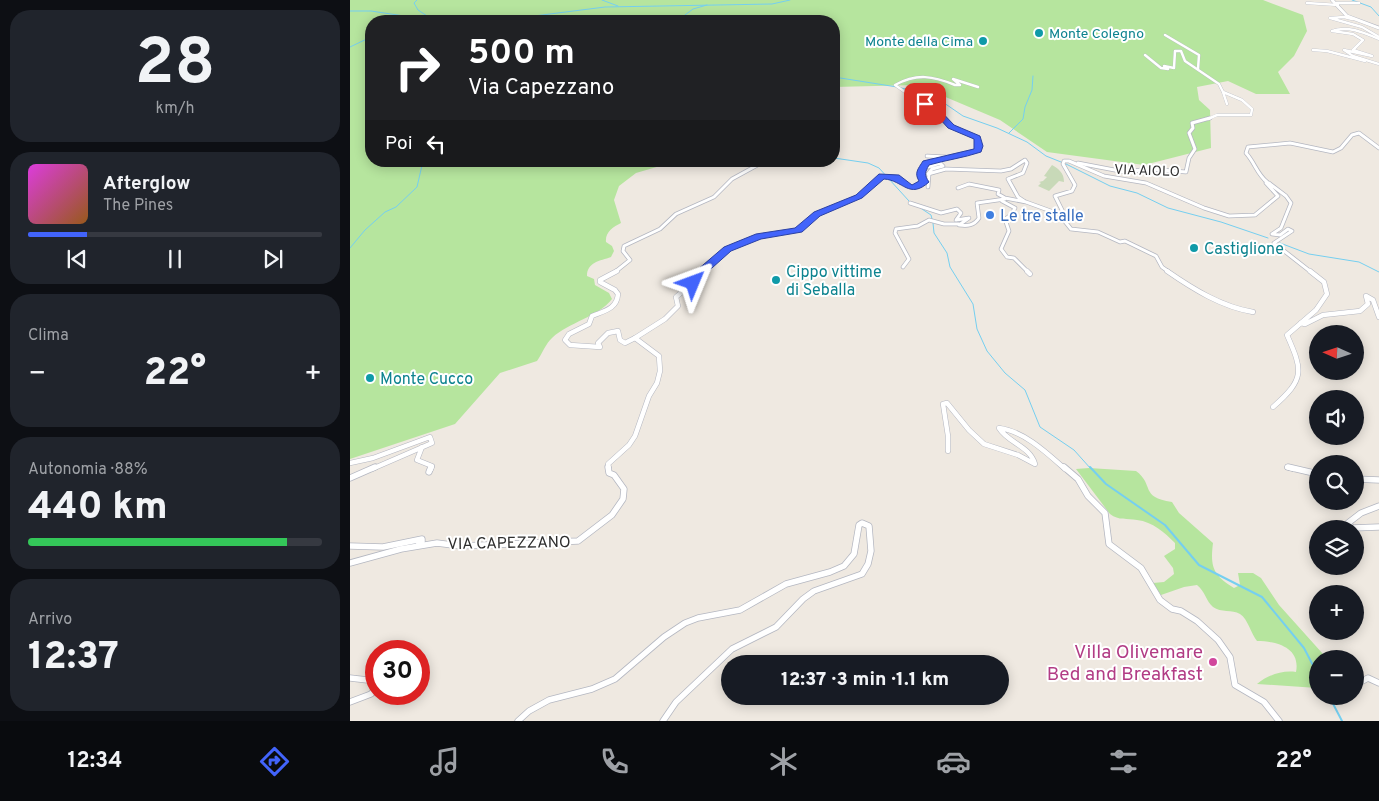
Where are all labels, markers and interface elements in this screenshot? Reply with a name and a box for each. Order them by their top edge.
text: 28 [135,25,215,107]
place label: Monte Colegno [1049,26,1144,43]
marker: Monte Colegno [1033,27,1045,39]
text: 500 m [468,32,575,76]
place label: Monte della Cima [865,34,973,51]
icon: right [385,35,450,100]
marker: Monte della Cima [977,35,989,47]
text: Via Capezzano [468,75,614,102]
pin [904,83,946,125]
icon: arrive [911,90,939,118]
text: km/h [156,99,194,119]
icon: left [422,130,450,158]
text: Poi [385,132,412,156]
street label: VIA AIOLO [1114,162,1180,181]
text: Afterglow [103,172,191,196]
text: The Pines [103,196,173,216]
place label: Le tre stalle [1000,207,1084,227]
marker: Le tre stalle [984,209,996,221]
place label: Castiglione [1204,240,1284,260]
marker: Castiglione [1188,242,1200,254]
icon: previous [63,245,91,273]
icon: pause [161,245,189,273]
icon: next [259,245,287,273]
position arrow [666,256,718,308]
place label: Cippo vittime di Seballa [786,263,882,301]
marker: Cippo vittime di Seballa [770,274,782,286]
north arrow [1309,325,1364,380]
map controls [1309,325,1364,705]
text: Clima [28,326,69,346]
text: 22° [144,350,206,399]
text: − [28,357,46,393]
text: + [304,357,322,393]
place label: Monte Cucco [380,370,473,390]
marker: Monte Cucco [364,372,376,384]
button: sound [1309,390,1364,445]
button: search [1309,455,1364,510]
text: Autonomia · 88% [28,460,148,480]
text: 440 km [28,484,168,533]
button: layers [1309,520,1364,575]
street label: VIA CAPEZZANO [447,533,571,555]
button: + [1309,585,1364,640]
text: Arrivo [28,610,72,630]
text: 12:37 [28,634,119,683]
speed limit sign: 30 [365,640,430,705]
place label: Villa Olivemare Bed and Breakfast [1047,641,1203,687]
button: − [1309,650,1364,705]
marker: Villa Olivemare Bed and Breakfast [1207,656,1219,668]
text: 12:37 · 3 min · 1.1 km [781,668,949,692]
icon: directions [257,744,292,779]
icon: music [427,744,462,779]
icon: phone [597,744,632,779]
icon: climate [766,744,801,779]
icon: car [936,744,971,779]
icon: filters [1106,744,1141,779]
text: 12:34 [67,748,122,775]
text: 22° [1276,748,1312,775]

